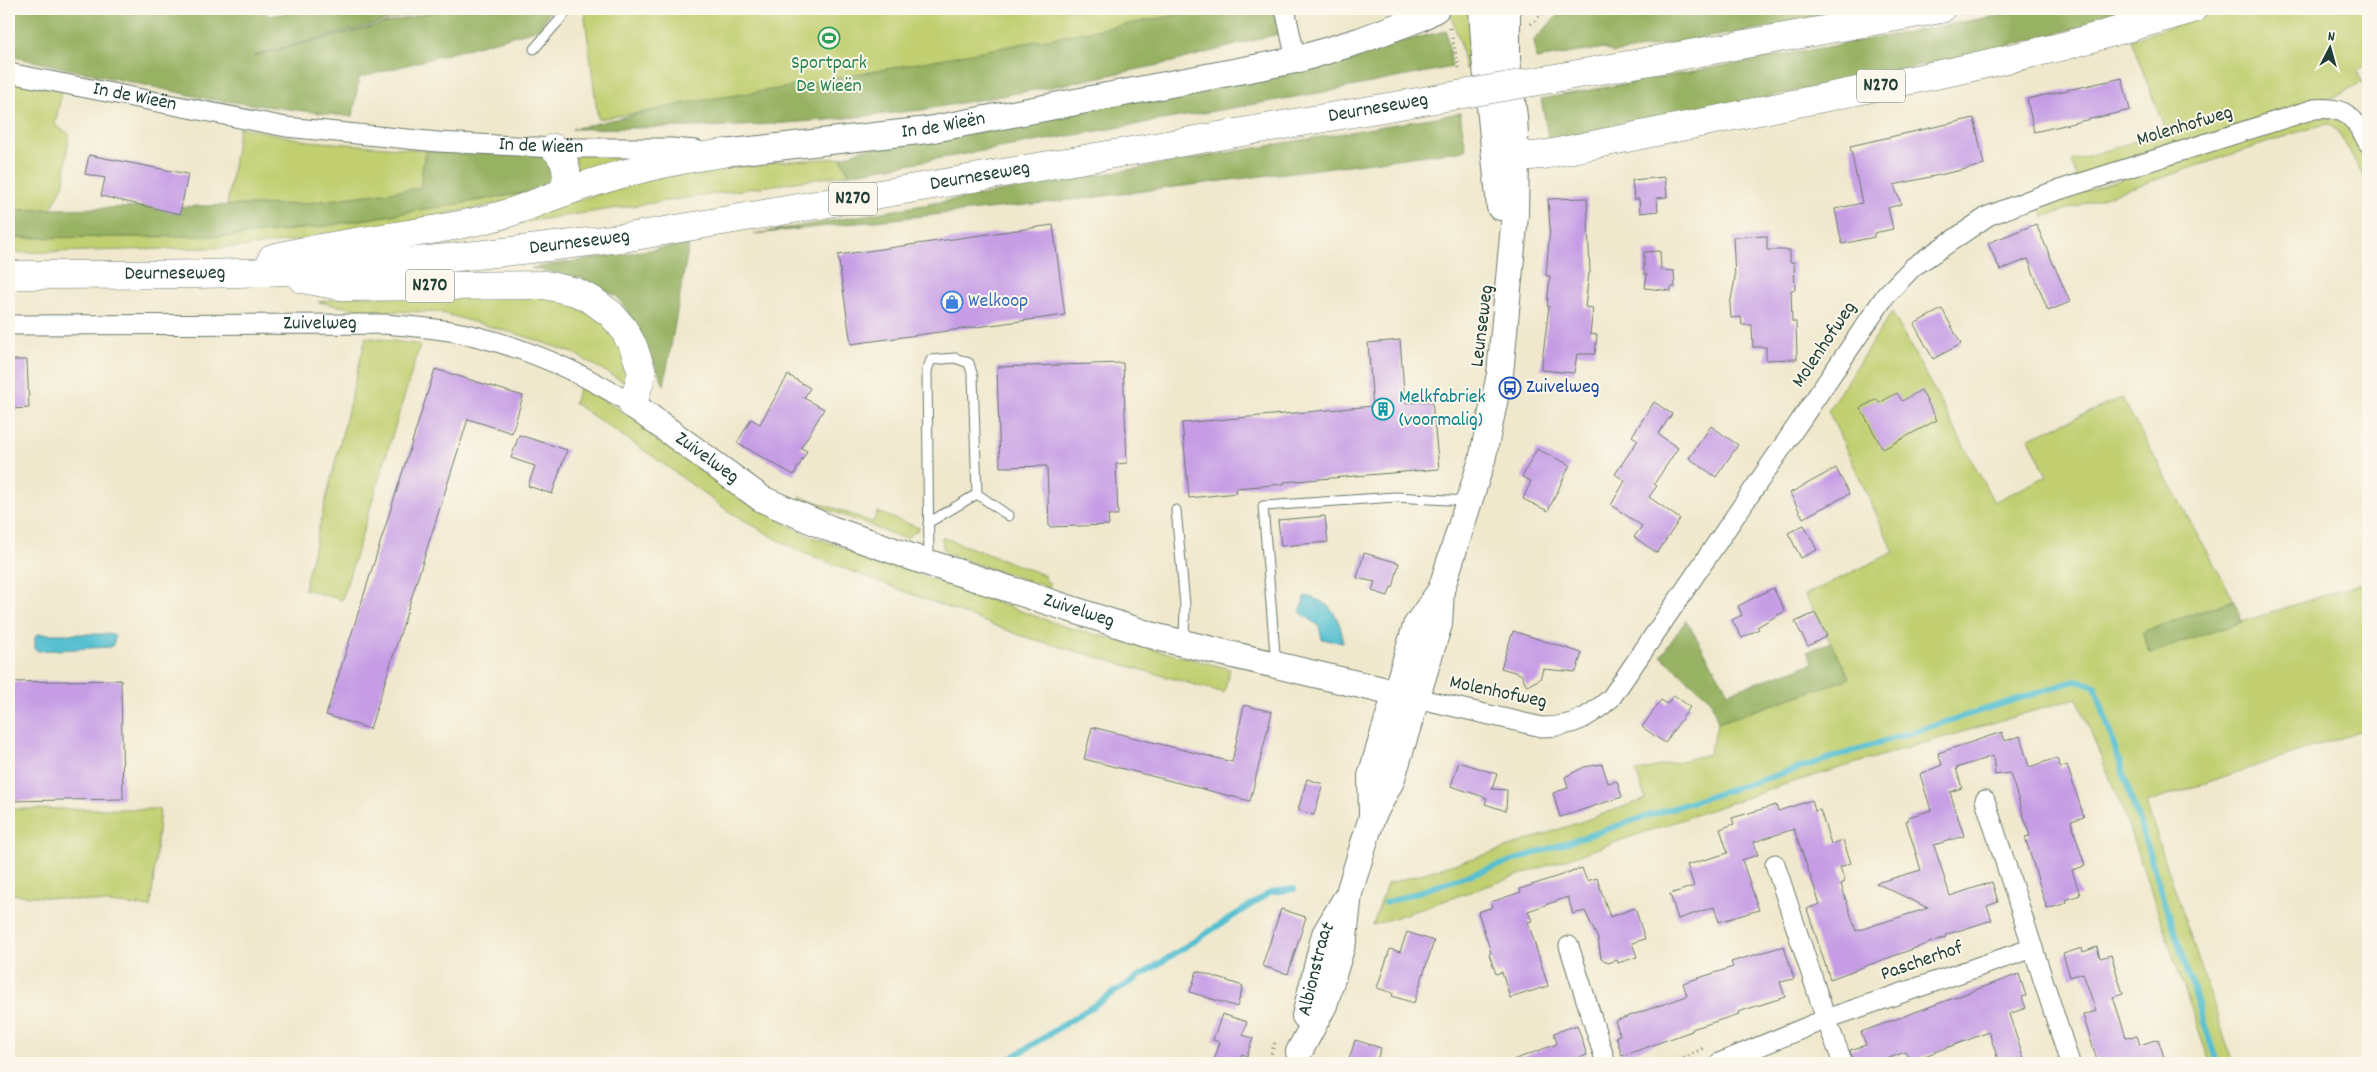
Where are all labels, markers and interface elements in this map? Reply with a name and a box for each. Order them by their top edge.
north arrow [2304,22,2354,72]
sports icon: Sportpark De Wieën [817,26,841,50]
text: N [2327,27,2336,47]
place label: Sportpark De Wieën [791,50,867,101]
road number: N270 [1857,70,1905,102]
street label: In de Wieën [90,76,179,119]
street label: Deurneseweg [1326,86,1430,131]
street label: Molenhofweg [2134,99,2236,155]
street label: In de Wieën [900,105,988,147]
street label: In de Wieën [498,131,583,162]
street label: Deurneseweg [928,155,1032,199]
road number: N270 [829,182,877,215]
street label: Deurneseweg [528,223,631,263]
street label: Deurneseweg [124,259,226,289]
road number: N270 [406,270,454,302]
street label: Leunseweg [1464,283,1502,369]
place label: Welkoop [968,288,1028,316]
shop icon: Welkoop [940,290,964,314]
street label: Molenhofweg [1786,296,1864,394]
street label: Zuivelweg [283,310,357,338]
place label: Zuivelweg [1526,374,1599,402]
bus stop icon: Zuivelweg [1498,376,1522,400]
place label: Melkfabriek (voormalig) [1399,384,1486,435]
building icon: Melkfabriek (voormalig) [1371,397,1395,421]
street label: Zuivelweg [669,426,744,492]
street label: Zuivelweg [1039,587,1118,636]
street label: Molenhofweg [1447,669,1549,717]
street label: Albionstraat [1291,917,1343,1019]
street label: Pascherhof [1877,935,1968,989]

